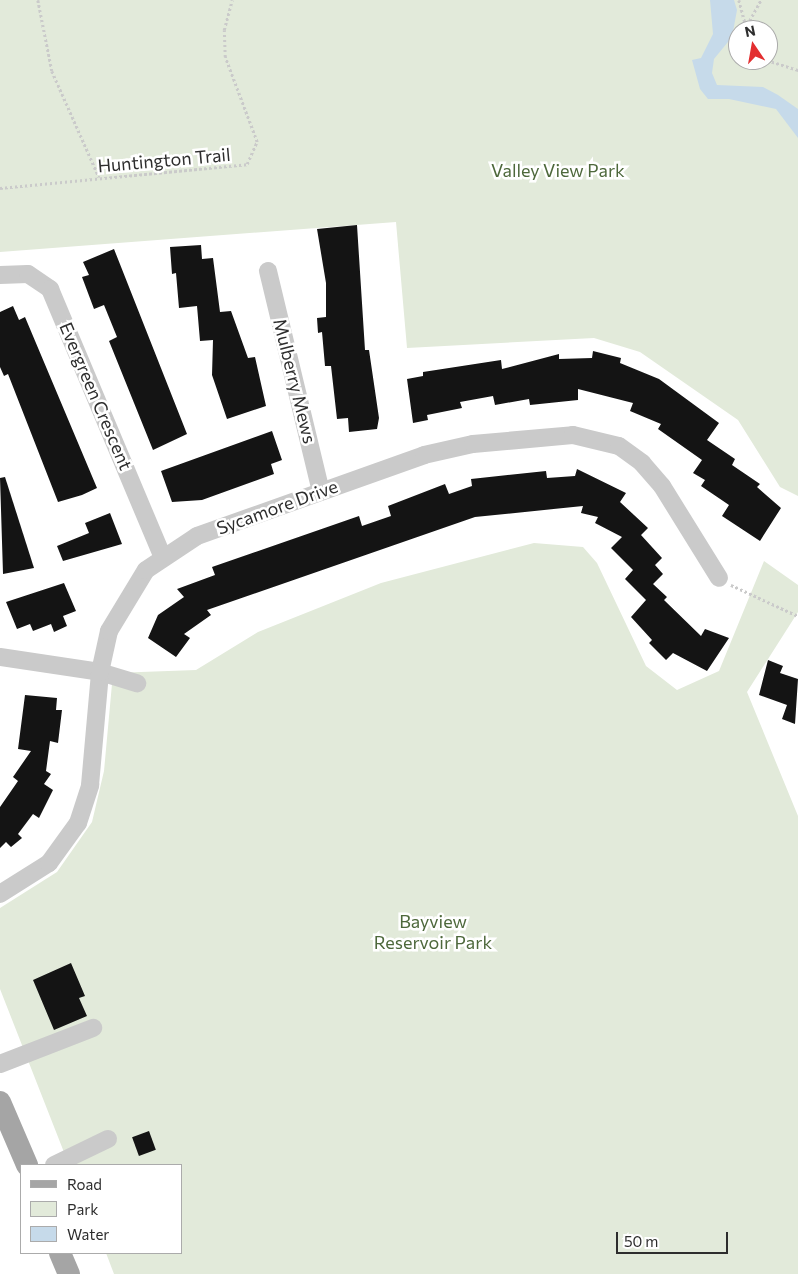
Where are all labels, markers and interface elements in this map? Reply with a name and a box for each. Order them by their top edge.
north arrow [728,20,778,70]
text: N [743,21,757,40]
street label: Huntington Trail [97,143,231,177]
park label: Valley View Park [491,159,625,181]
street label: Mulberry Mews [269,316,321,446]
street label: Evergreen Crescent [55,319,137,473]
street label: Sycamore Drive [214,475,340,539]
park label: Bayview Reservoir Park [374,911,492,954]
legend [20,1164,182,1254]
text: Road [67,1175,102,1193]
text: Park [67,1200,98,1218]
scale bar [618,1222,730,1254]
text: Water [67,1225,109,1243]
text: 50 m [624,1232,658,1250]

